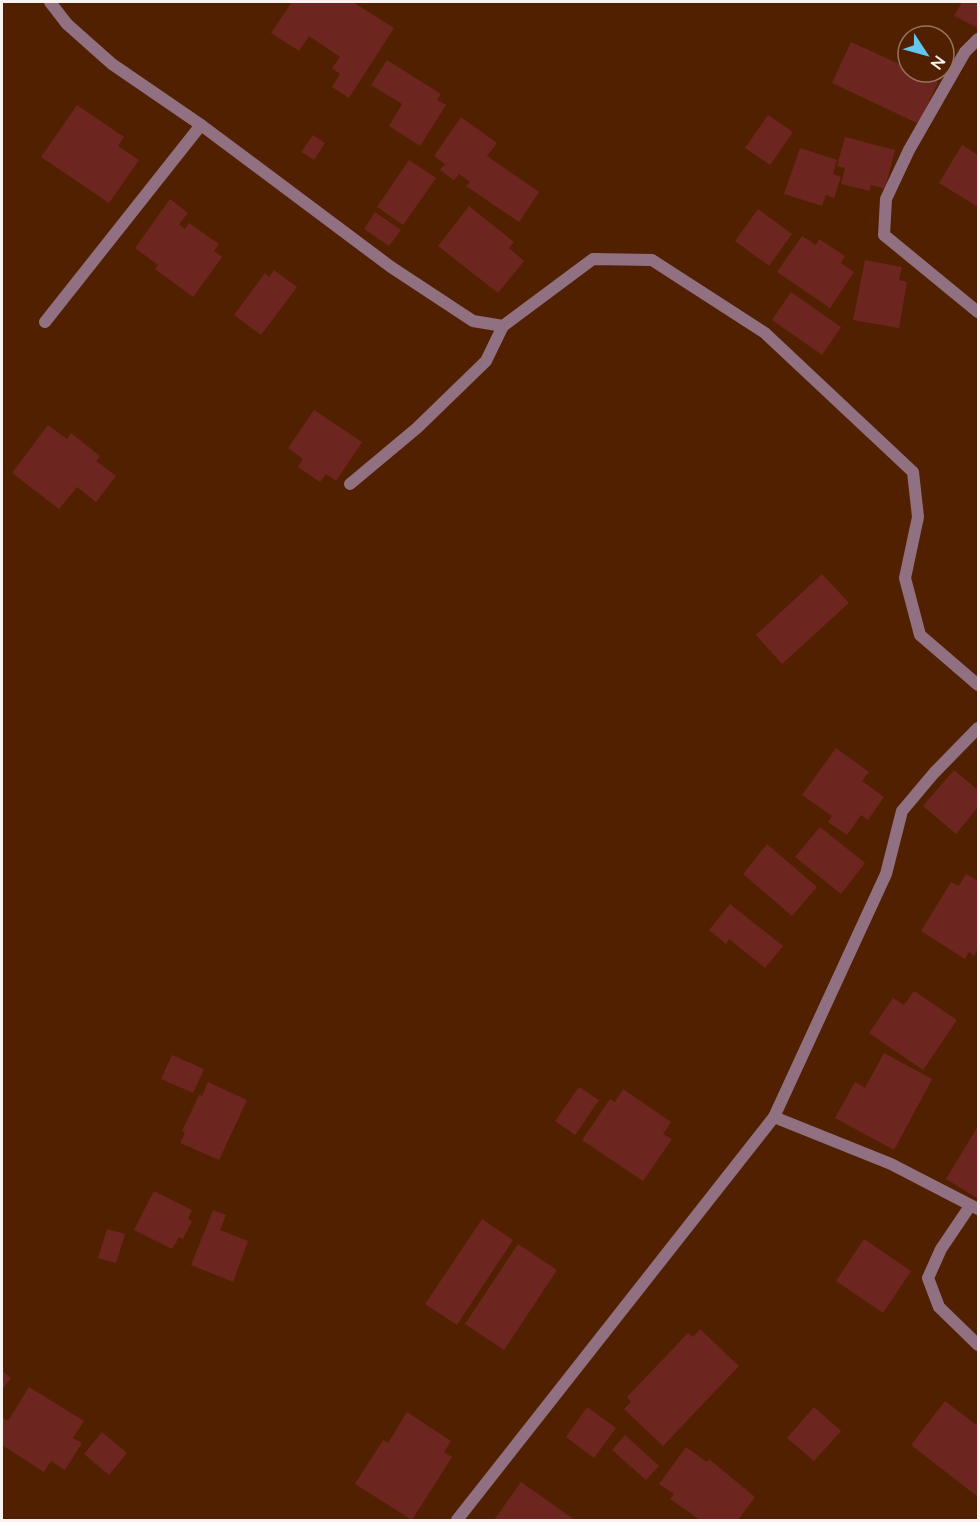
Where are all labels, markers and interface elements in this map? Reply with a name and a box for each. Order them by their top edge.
north arrow [896,24,956,84]
text: N [927,53,950,74]

